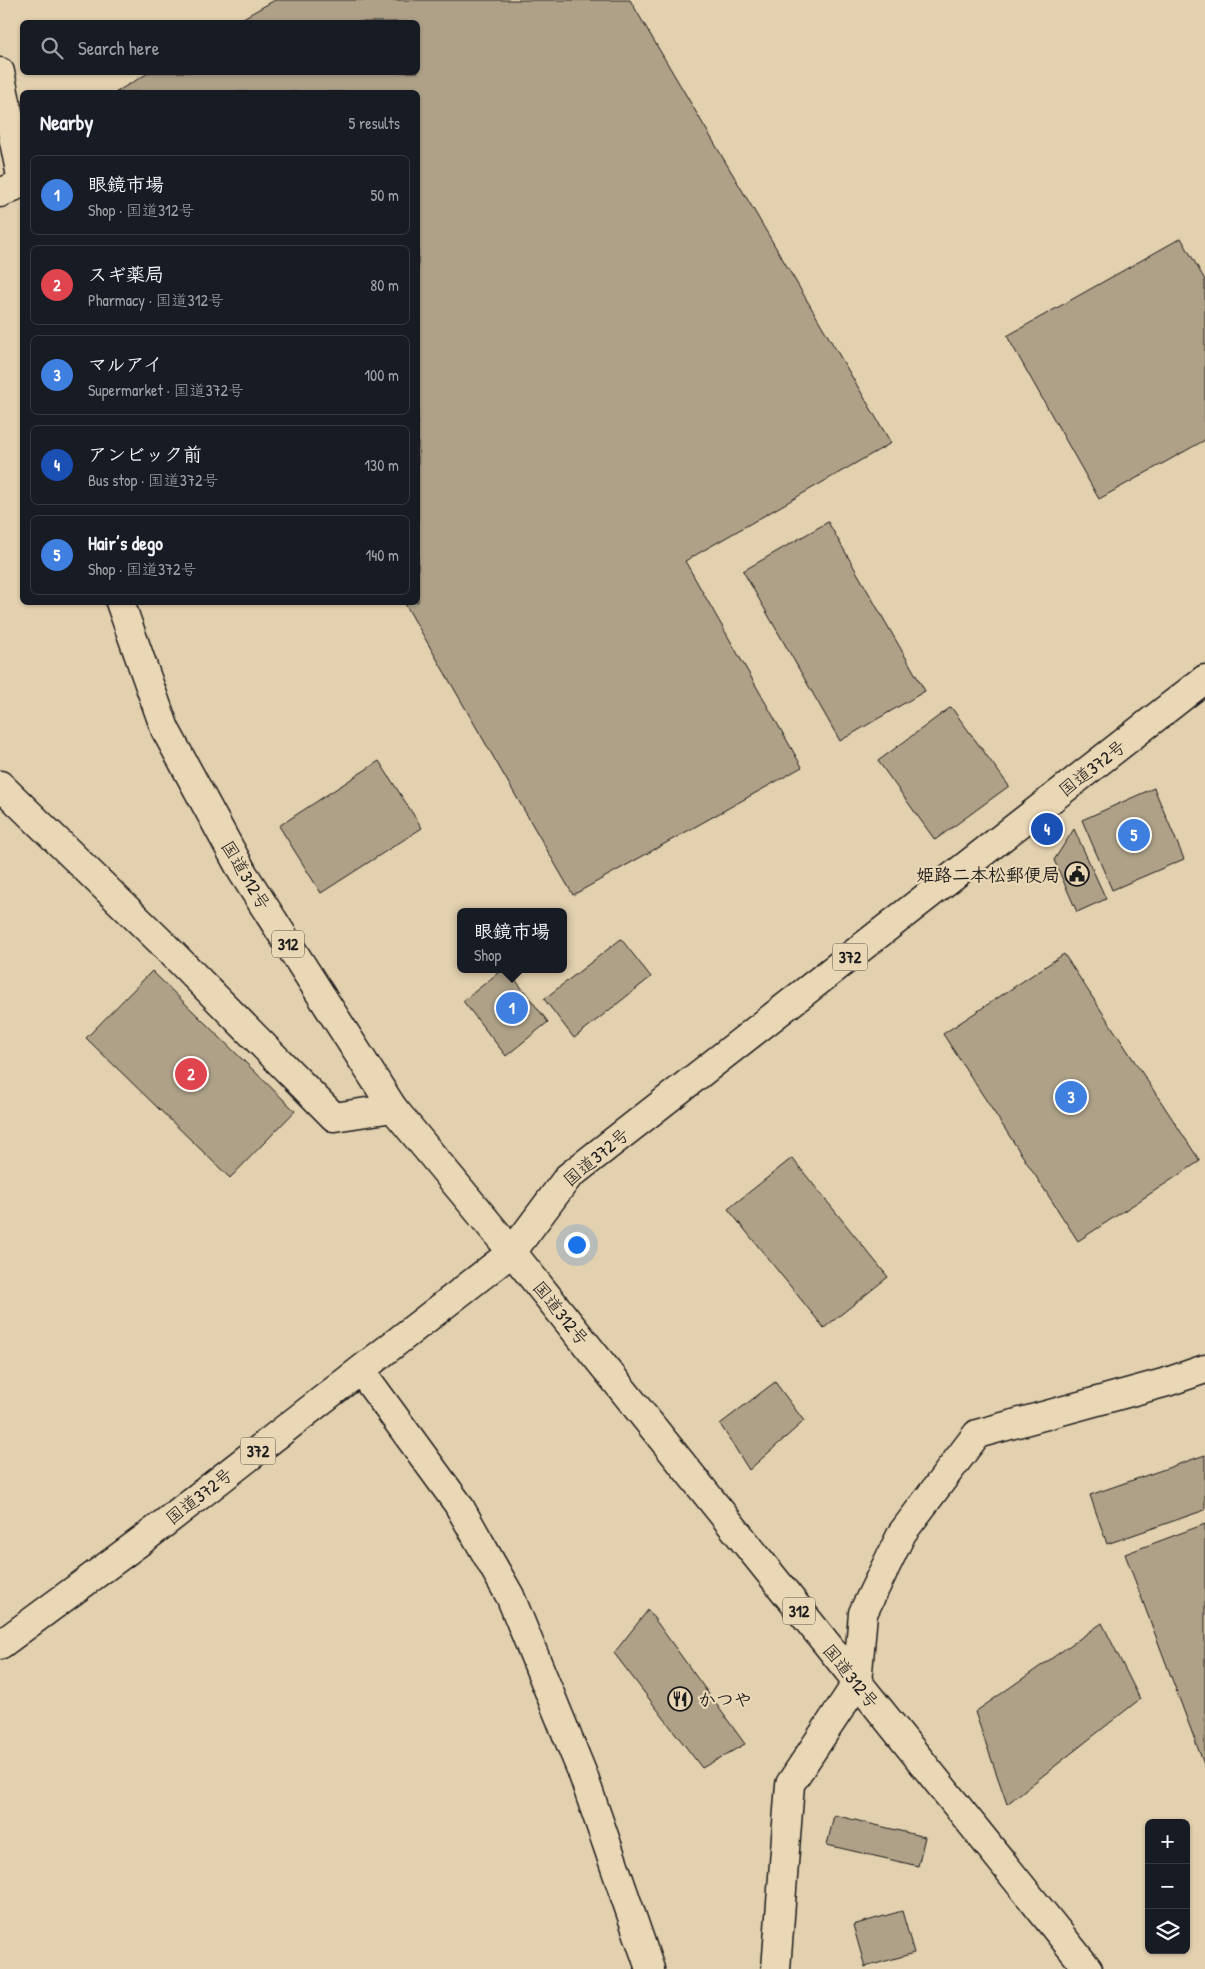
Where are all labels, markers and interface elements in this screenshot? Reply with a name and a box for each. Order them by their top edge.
search box [20,20,420,75]
icon: search [38,34,66,62]
text: Search here [78,35,159,61]
text: Nearby [40,108,93,137]
text: 5 results [349,112,400,134]
text: 眼鏡市場 [88,171,164,197]
text: 1 [54,184,60,206]
text: 50 m [371,184,399,206]
text: Shop · 国道312号 [88,199,194,221]
text: スギ薬局 [88,261,164,287]
text: 2 [53,274,61,296]
text: 80 m [370,274,399,296]
text: Pharmacy · 国道312号 [88,289,224,311]
text: マルアイ [88,351,162,377]
text: 3 [53,364,61,386]
text: 100 m [364,364,399,386]
text: Supermarket · 国道372号 [88,379,244,401]
text: アンビック前 [88,441,202,467]
text: 4 [54,454,60,476]
text: 130 m [364,454,399,476]
text: Bus stop · 国道372号 [88,469,218,491]
text: Hair’s dego [88,530,163,556]
text: 5 [54,544,60,566]
text: 140 m [365,544,399,566]
text: Shop · 国道372号 [88,558,197,580]
street label: 国道372号 [1053,734,1131,802]
pin: 4 [1031,810,1063,848]
pin: 5 [1118,816,1150,854]
street label: 国道312号 [215,836,277,914]
public building icon: 姫路二本松郵便局 [1064,861,1090,887]
place label: 姫路二本松郵便局 [916,862,1060,887]
popup [457,908,567,973]
text: 眼鏡市場 [474,918,550,944]
road number: 312 [272,931,304,958]
text: Shop [474,944,501,966]
road number: 372 [832,944,868,970]
pin: 1 [496,989,528,1027]
pin: 2 [175,1055,207,1093]
pin: 3 [1055,1078,1087,1116]
street label: 国道372号 [558,1122,634,1192]
your location [564,1232,590,1258]
street label: 国道312号 [527,1275,595,1351]
road number: 372 [240,1438,276,1464]
street label: 国道372号 [160,1462,238,1530]
road number: 312 [783,1598,815,1624]
street label: 国道312号 [817,1638,885,1714]
restaurant icon: かつや [667,1686,693,1712]
place label: かつや [698,1687,752,1712]
map controls [1145,1819,1190,1954]
button: + [1145,1819,1190,1864]
button: − [1145,1864,1190,1909]
button: layers [1145,1909,1190,1954]

